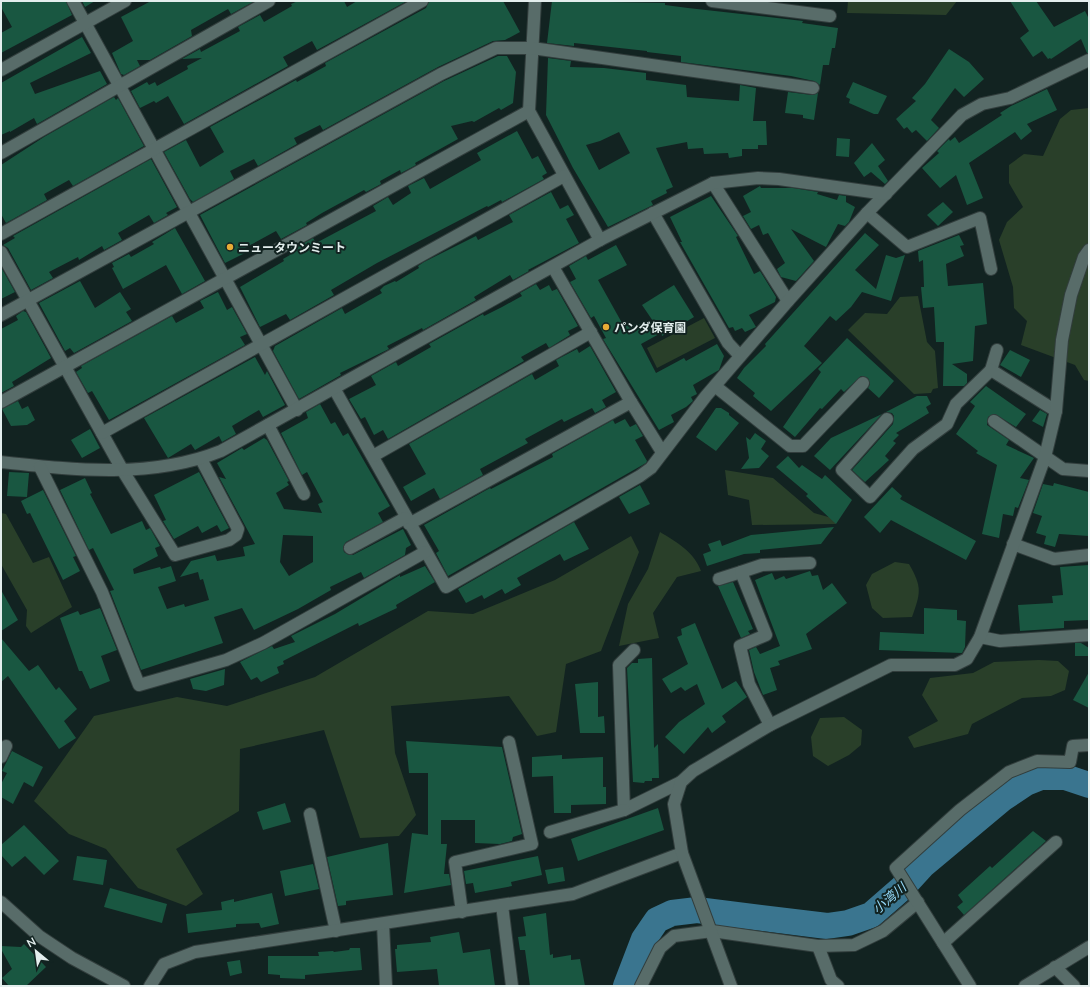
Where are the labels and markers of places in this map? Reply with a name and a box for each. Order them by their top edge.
place label: ニュータウンミート [238,240,346,255]
marker: ニュータウンミート [225,242,235,252]
place label: パンダ保育園 [614,320,687,335]
marker: パンダ保育園 [601,322,611,332]

